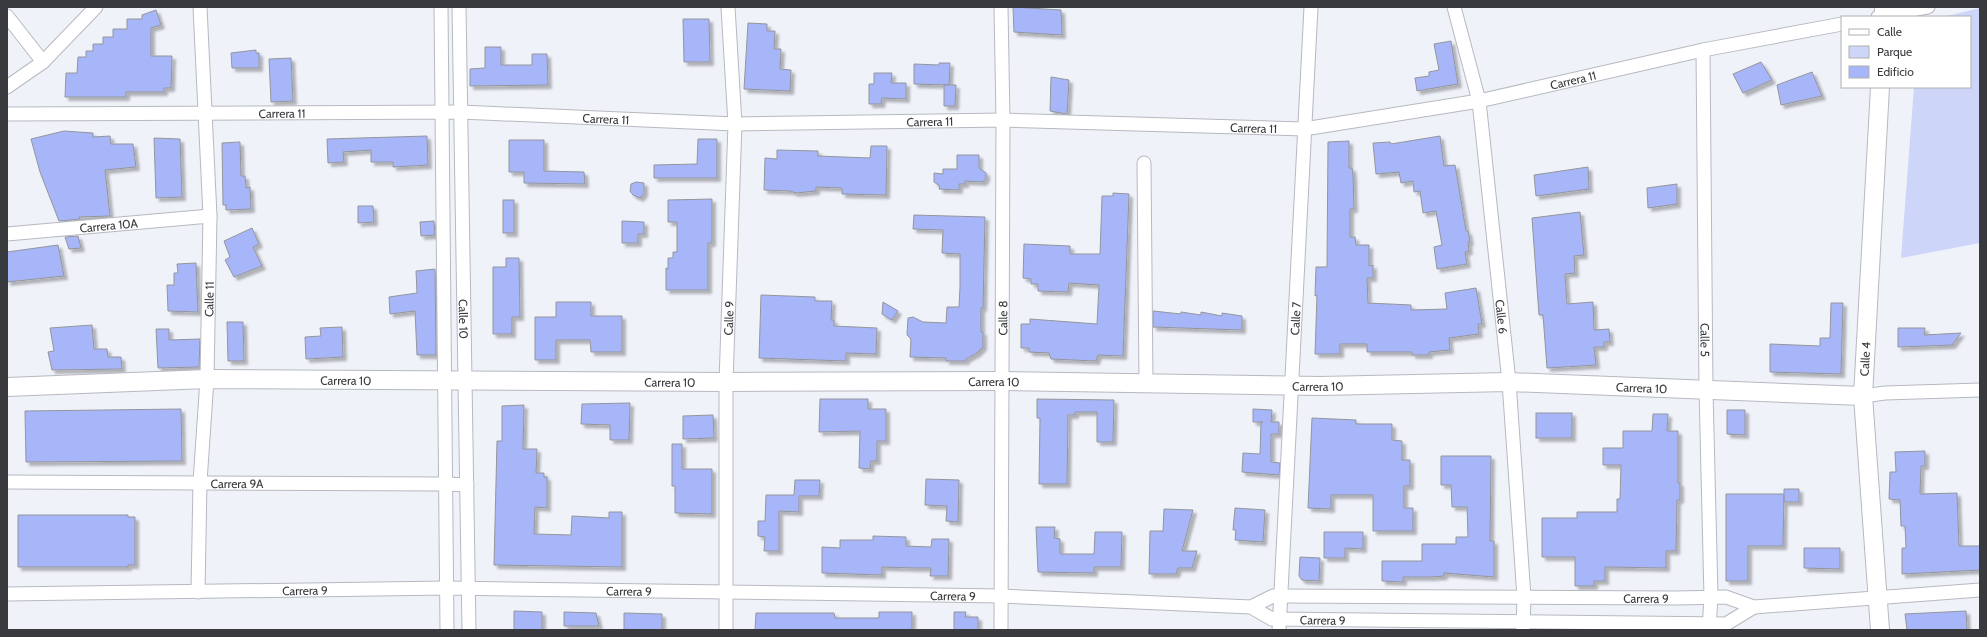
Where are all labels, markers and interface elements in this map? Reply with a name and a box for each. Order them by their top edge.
legend [1841,16,1971,88]
text: Calle [1877,24,1902,39]
text: Parque [1877,44,1912,59]
text: Edificio [1877,64,1914,79]
street label: Carrera 11 [1548,67,1597,92]
street label: Carrera 11 [259,105,305,120]
street label: Carrera 11 [582,110,630,127]
street label: Carrera 11 [906,113,953,129]
street label: Carrera 11 [1230,119,1277,136]
street label: Carrera 10A [79,215,139,235]
street label: Calle 11 [201,281,216,317]
street label: Calle 10 [456,299,472,339]
street label: Calle 6 [1493,299,1511,335]
street label: Calle 9 [720,300,736,336]
street label: Calle 8 [995,301,1010,336]
street label: Calle 7 [1287,301,1303,336]
street label: Calle 5 [1698,323,1713,357]
street label: Calle 4 [1857,341,1873,377]
street label: Carrera 10 [320,372,372,387]
street label: Carrera 10 [968,373,1020,389]
street label: Carrera 10 [644,374,696,389]
street label: Carrera 10 [1292,378,1344,394]
street label: Carrera 10 [1616,379,1668,396]
street label: Carrera 9A [211,475,264,491]
street label: Carrera 9 [282,582,328,598]
street label: Carrera 9 [606,583,652,598]
street label: Carrera 9 [930,587,976,603]
street label: Carrera 9 [1623,590,1669,605]
street label: Carrera 9 [1300,612,1346,627]

